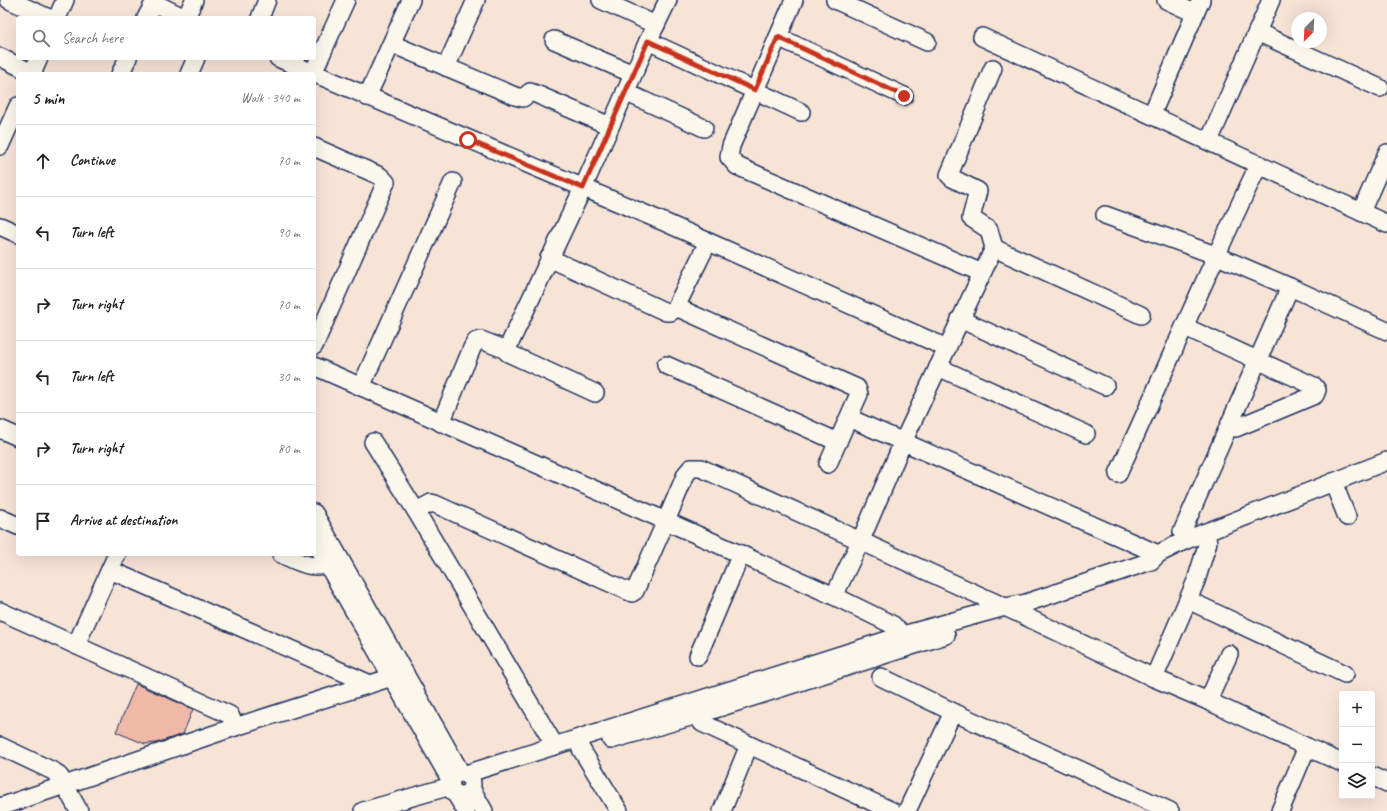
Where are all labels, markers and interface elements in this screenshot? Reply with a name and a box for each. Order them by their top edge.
north arrow [1291,12,1327,48]
search box [16,16,316,60]
icon: search [30,27,52,49]
text: Search here [62,29,123,48]
route end [895,87,913,105]
text: 5 min [32,88,64,109]
text: Walk · 340 m [241,90,300,106]
route start [459,131,477,149]
icon: ahead [32,150,54,172]
text: Continue [70,151,115,170]
text: 70 m [278,153,300,169]
icon: left [32,222,54,244]
text: Turn left [70,223,113,242]
text: 90 m [278,225,300,241]
icon: right [32,294,54,316]
text: Turn right [70,295,123,314]
text: 70 m [278,297,300,313]
icon: left [32,366,54,388]
text: Turn left [70,367,113,386]
text: 30 m [278,369,300,385]
icon: right [32,438,54,460]
text: Turn right [70,439,123,458]
text: 80 m [278,441,300,457]
icon: arrive [32,510,54,532]
text: Arrive at destination [70,511,177,530]
map controls [1339,691,1375,799]
button: + [1339,691,1375,727]
button: − [1339,727,1375,763]
button: layers [1339,763,1375,799]

